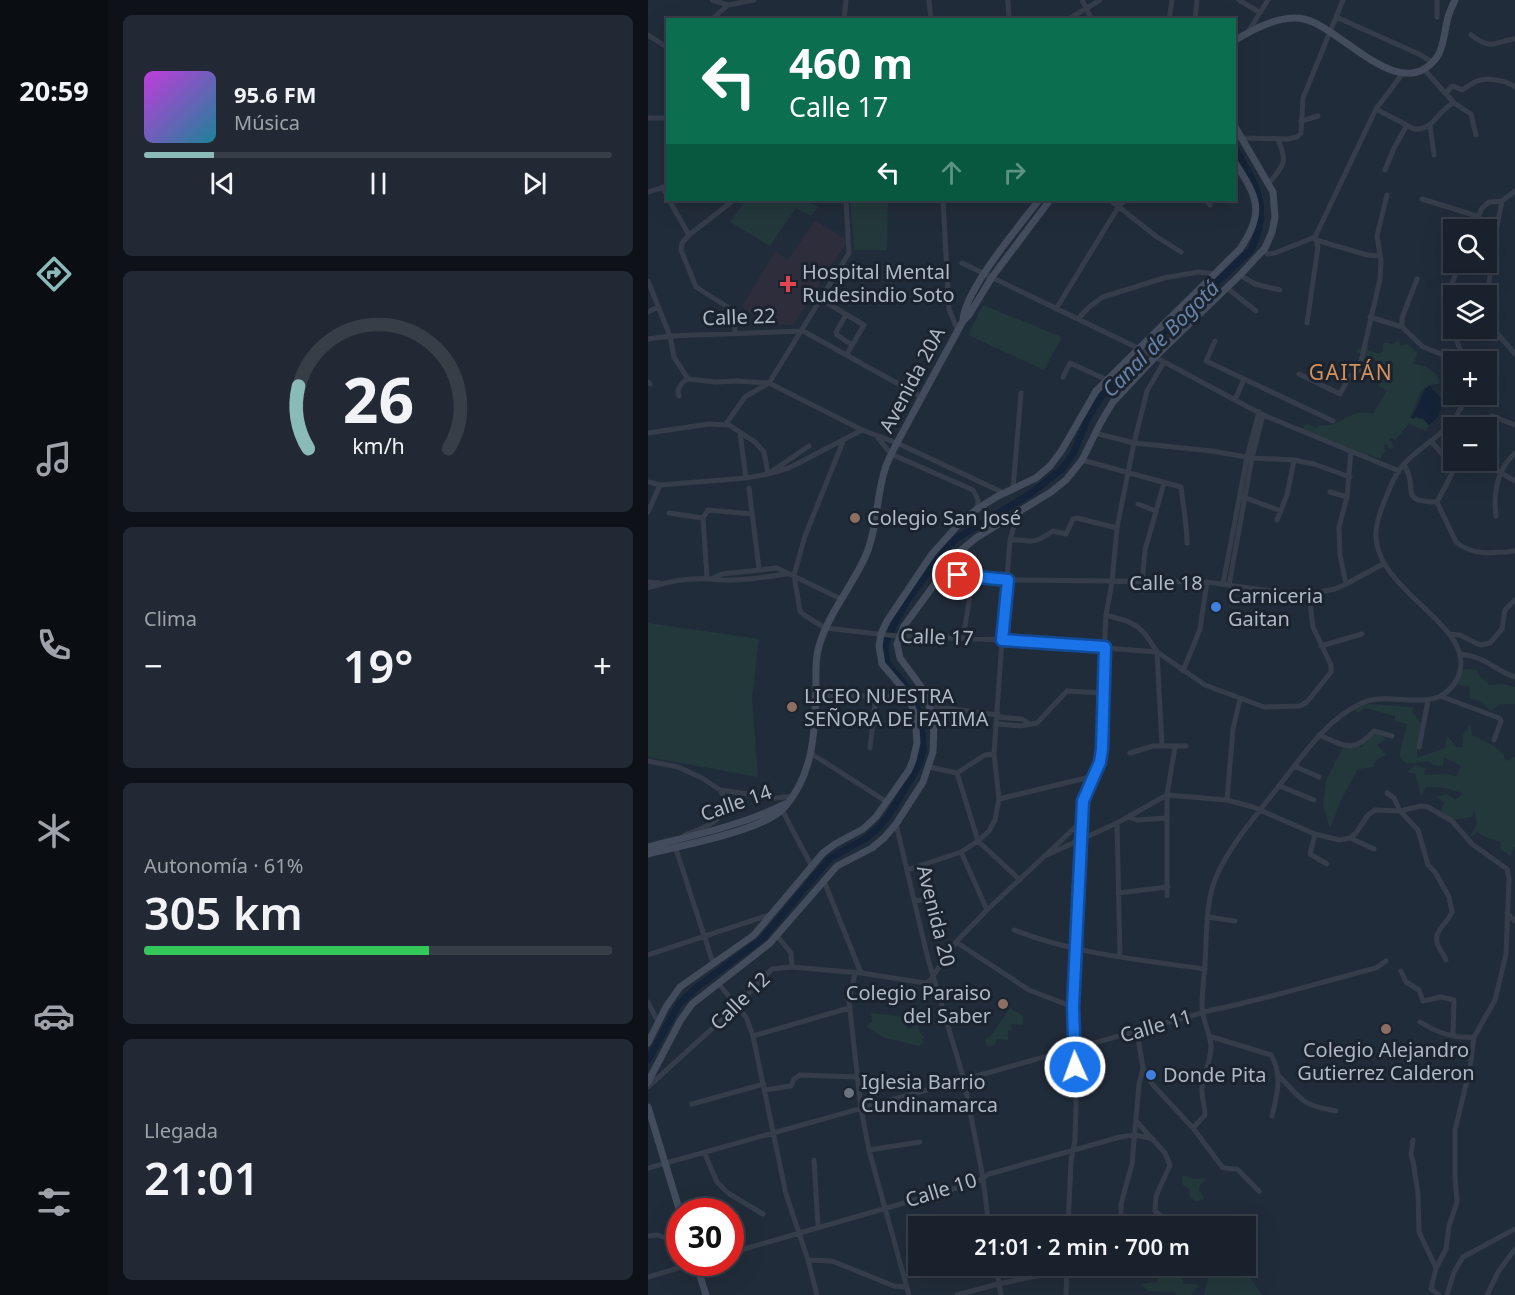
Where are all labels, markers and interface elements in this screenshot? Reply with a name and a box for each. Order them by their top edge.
text: 460 m [789,34,913,91]
icon: left [690,42,768,120]
text: 20:59 [19,72,89,109]
text: 95.6 FM [234,79,316,109]
text: Calle 17 [789,88,888,125]
text: Música [234,109,300,136]
icon: left [872,156,905,189]
icon: ahead [935,156,968,189]
icon: right [998,156,1031,189]
icon: previous [206,167,239,200]
icon: pause [362,167,395,200]
icon: next [518,167,551,200]
map controls [1443,219,1497,471]
button: search [1443,219,1497,273]
icon: directions [33,253,75,295]
place label: Hospital Mental Rudesindio Soto [802,258,955,308]
water label: Canal de Bogotá [1096,274,1225,403]
marker: Hospital Mental Rudesindio Soto [779,275,797,293]
button: layers [1443,285,1497,339]
street label: Calle 22 [702,302,776,331]
street label: Avenida 20A [872,322,951,437]
button: + [1443,351,1497,405]
text: 26 [342,356,414,441]
district label: GAITÁN [1309,358,1393,386]
button: − [1443,417,1497,471]
text: km/h [352,431,404,460]
icon: music [33,438,75,480]
place label: Colegio San José [867,504,1021,531]
marker: Colegio San José [848,511,862,525]
pin [932,549,983,600]
icon: arrive [941,558,974,591]
street label: Calle 18 [1129,569,1203,596]
place label: Carniceria Gaitan [1228,582,1323,632]
marker: Carniceria Gaitan [1209,600,1223,614]
text: Clima [144,605,197,632]
street label: Calle 17 [900,622,974,651]
icon: phone [33,624,75,666]
text: 19° [343,635,413,696]
text: − [144,643,163,688]
text: + [593,643,612,688]
place label: LICEO NUESTRA SEÑORA DE FATIMA [804,682,989,732]
marker: LICEO NUESTRA SEÑORA DE FATIMA [785,700,799,714]
street label: Calle 14 [697,778,776,827]
icon: climate [33,810,75,852]
text: Autonomía · 61% [144,852,303,879]
street label: Avenida 20 [911,862,962,969]
text: 305 km [144,882,303,943]
street label: Calle 12 [704,965,775,1036]
place label: Colegio Paraiso del Saber [846,979,991,1029]
icon: car [33,995,75,1037]
marker: Colegio Paraiso del Saber [996,997,1010,1011]
street label: Calle 11 [1117,1002,1195,1049]
marker: Colegio Alejandro Gutierrez Calderon [1379,1022,1393,1036]
position arrow [1043,1035,1107,1099]
place label: Colegio Alejandro Gutierrez Calderon [1297,1036,1475,1086]
place label: Donde Pita [1163,1061,1267,1088]
place label: Iglesia Barrio Cundinamarca [861,1068,998,1118]
marker: Donde Pita [1144,1068,1158,1082]
marker: Iglesia Barrio Cundinamarca [842,1086,856,1100]
text: Llegada [144,1117,218,1144]
text: 21:01 [144,1147,259,1208]
street label: Calle 10 [902,1166,980,1213]
icon: filters [33,1181,75,1223]
speed limit sign: 30 [666,1198,744,1276]
text: 21:01 · 2 min · 700 m [974,1231,1190,1261]

